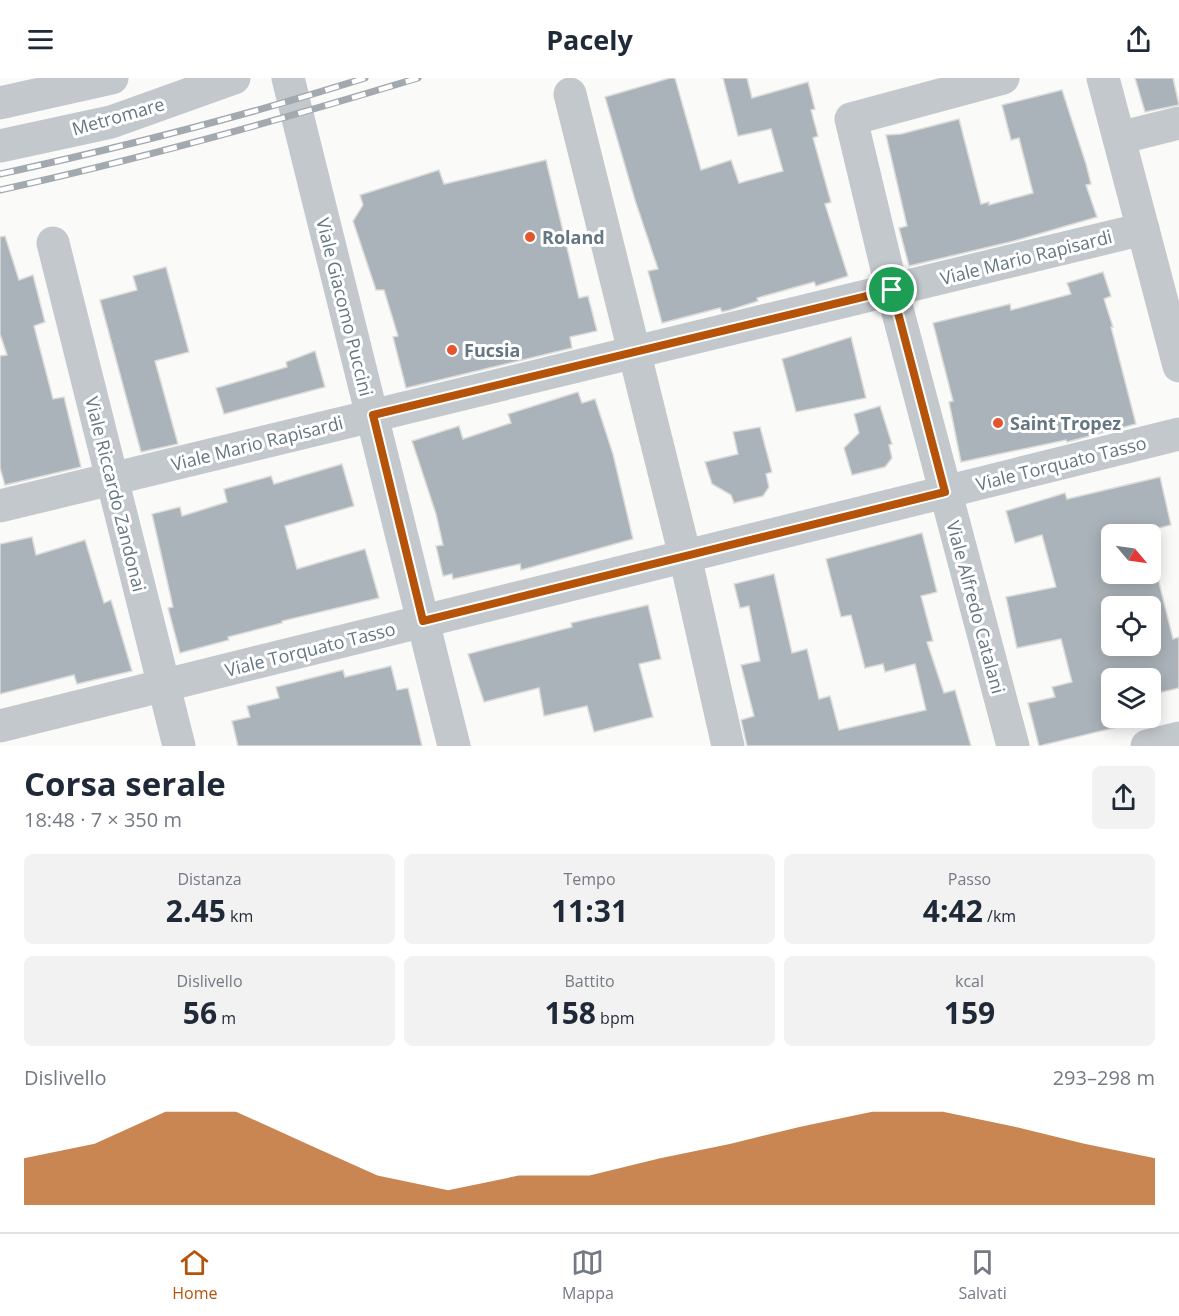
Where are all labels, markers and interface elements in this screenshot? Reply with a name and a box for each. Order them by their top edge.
text: Pacely [546,21,633,58]
icon: menu [24,23,57,56]
icon: share [1122,23,1155,56]
street label: Metromare [69,91,167,141]
street label: Viale Giacomo Puccini [311,215,379,399]
street label: Viale Mario Rapisardi [938,224,1114,290]
place label: Roland [542,225,605,249]
marker: Roland [523,230,537,244]
pin [866,264,917,315]
icon: arrive [875,273,908,306]
place label: Fucsia [464,338,520,362]
marker: Fucsia [445,343,459,357]
street label: Viale Riccardo Zandonai [80,394,152,594]
street label: Viale Mario Rapisardi [169,410,345,476]
place label: Saint Tropez [1010,411,1121,435]
marker: Saint Tropez [991,416,1005,430]
street label: Viale Torquato Tasso [973,430,1149,496]
street label: Viale Alfredo Catalani [941,518,1011,696]
north arrow [1101,524,1161,584]
map controls [1101,524,1161,728]
button: locate [1101,596,1161,656]
street label: Viale Torquato Tasso [222,616,398,682]
button: layers [1101,668,1161,728]
text: Corsa serale [24,761,226,806]
button: share [1092,766,1155,829]
text: 18:48 · 7 × 350 m [24,806,182,833]
text: Distanza [177,868,242,890]
text: Tempo [563,868,616,890]
text: Passo [948,868,991,890]
text: 2.45 [166,890,226,931]
text: 11:31 [551,890,628,931]
text: 4:42 [923,890,983,931]
text: km [226,905,253,927]
text: /km [983,905,1016,927]
text: Dislivello [176,970,243,992]
text: Battito [565,970,615,992]
text: kcal [955,970,984,992]
text: 56 [183,992,217,1033]
text: 158 [544,992,596,1033]
text: 159 [944,992,995,1033]
text: m [217,1007,236,1029]
text: bpm [596,1007,635,1029]
text: Dislivello [24,1064,107,1091]
text: 293–298 m [1053,1064,1155,1091]
tab: Home [172,1246,218,1304]
tab: Mappa [562,1246,614,1304]
tab: Salvati [958,1246,1007,1304]

